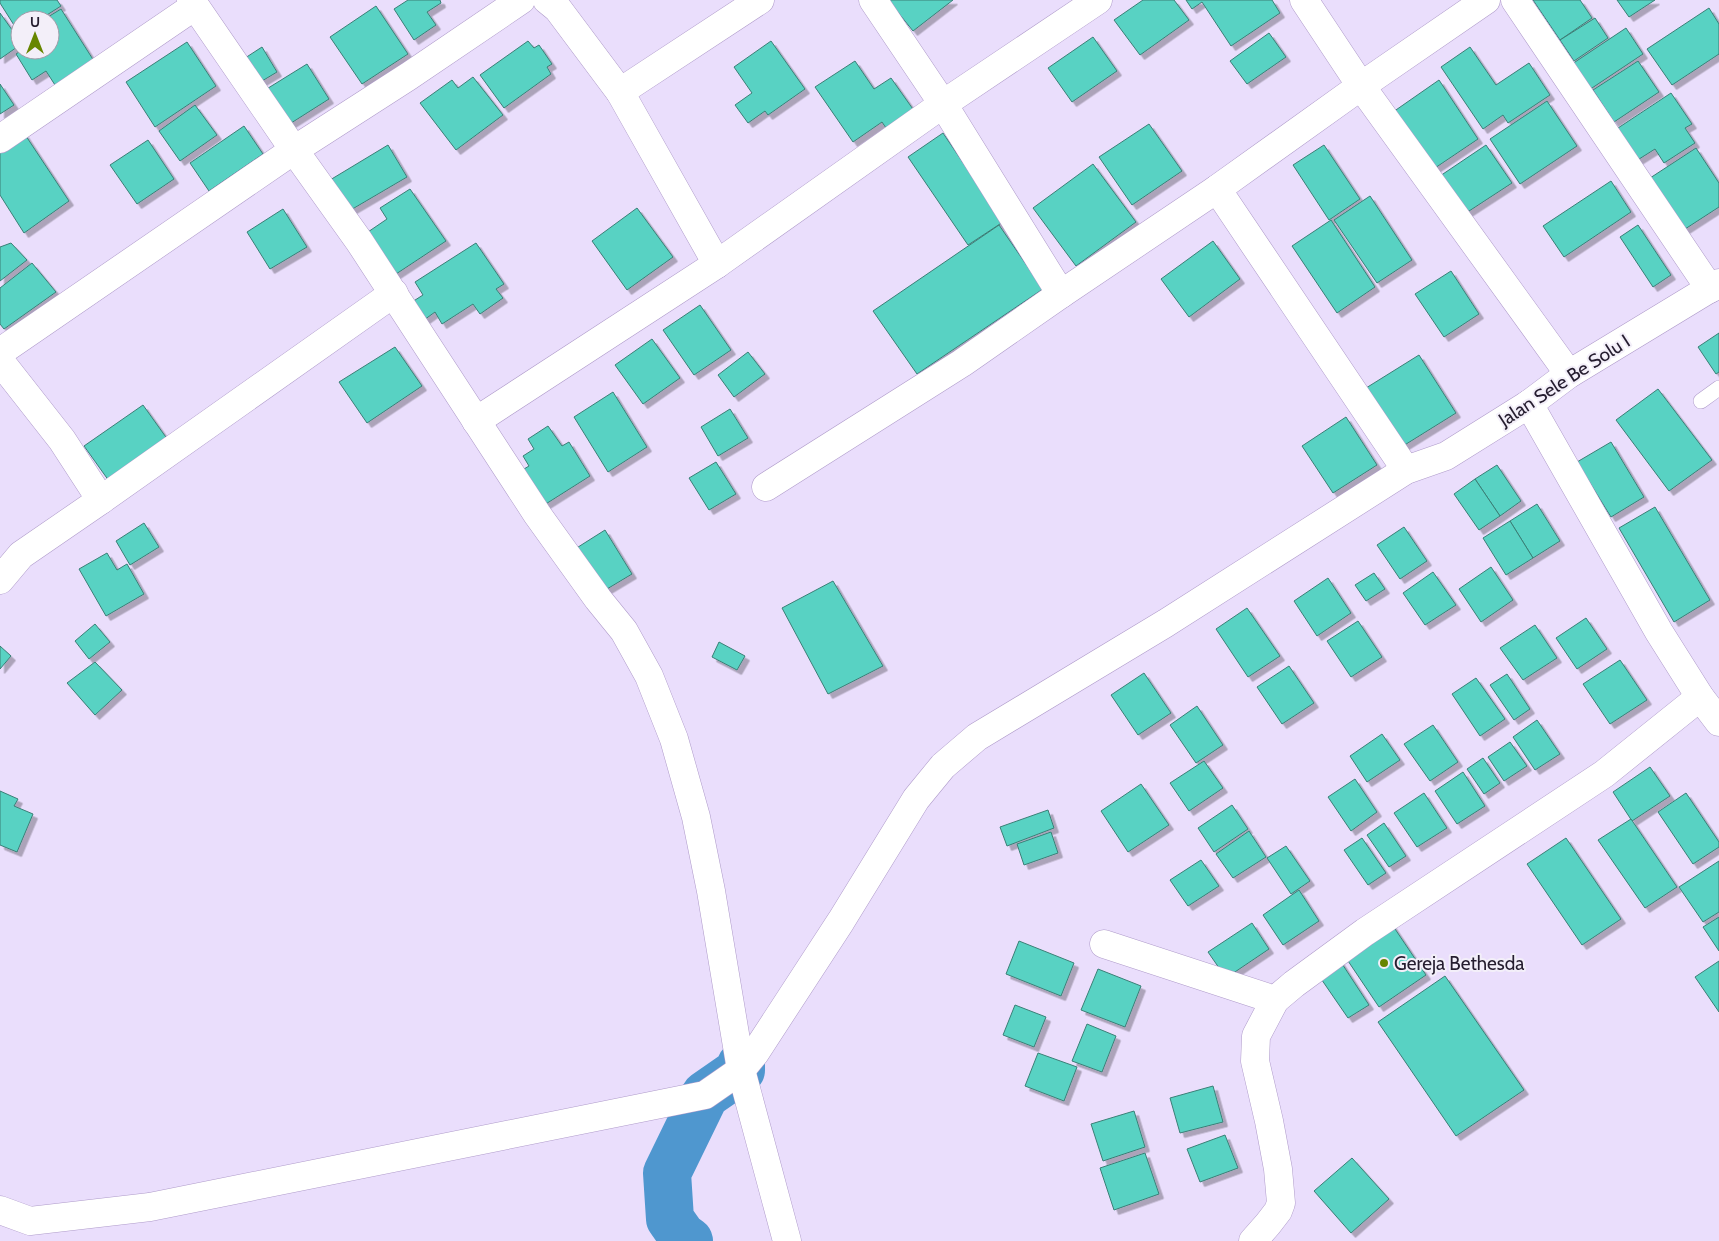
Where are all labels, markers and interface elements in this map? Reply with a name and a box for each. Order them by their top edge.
north arrow [10,10,60,60]
text: U [30,13,40,31]
street label: Jalan Sele Be Solu I [1493,329,1634,432]
place label: Gereja Bethesda [1394,952,1524,975]
marker: Gereja Bethesda [1378,957,1390,969]

